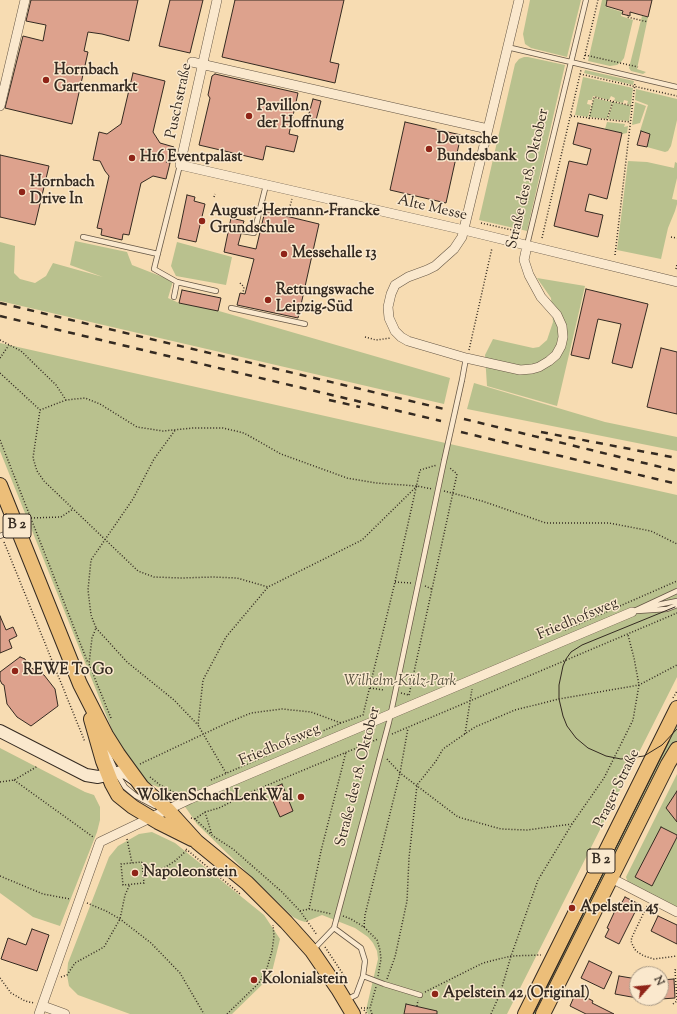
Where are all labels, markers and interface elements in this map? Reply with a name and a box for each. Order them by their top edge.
place label: Hornbach Gartenmarkt [54,62,137,97]
street label: Puschstraße [163,62,197,140]
marker: Hornbach Gartenmarkt [41,75,51,85]
place label: Pavillon der Hoffnung [257,98,344,133]
street label: Straße des 18. Oktober [504,107,554,251]
marker: Pavillon der Hoffnung [244,111,254,121]
place label: Deutsche Bundesbank [437,131,517,166]
marker: Deutsche Bundesbank [424,144,434,154]
place label: H16 Eventpalast [140,149,242,167]
marker: H16 Eventpalast [127,153,137,163]
place label: Hornbach Drive In [30,174,95,209]
marker: Hornbach Drive In [17,187,27,197]
street label: Alte Messe [395,192,469,226]
place label: August-Hermann-Francke Grundschule [210,203,380,238]
marker: August-Hermann-Francke Grundschule [197,216,207,226]
place label: Messehalle 13 [292,245,377,263]
marker: Messehalle 13 [279,249,289,259]
place label: Rettungswache Leipzig-Süd [276,282,374,317]
marker: Rettungswache Leipzig-Süd [263,295,273,305]
road number: B 2 [3,514,31,538]
street label: Friedhofsweg [535,595,621,645]
place label: REWE To Go [23,662,113,680]
marker: REWE To Go [10,666,20,676]
park label: Wilhelm-Külz-Park [344,673,456,691]
street label: Straße des 18. Oktober [333,705,385,849]
street label: Friedhofsweg [237,721,323,771]
street label: Prager Straße [591,747,645,831]
place label: WolkenSchachLenkWal [136,788,293,806]
marker: WolkenSchachLenkWal [296,792,306,802]
road number: B 2 [587,849,615,873]
place label: Napoleonstein [143,864,237,882]
marker: Napoleonstein [130,868,140,878]
place label: Apelstein 45 [580,899,658,917]
marker: Apelstein 45 [567,903,577,913]
north arrow [629,966,669,1006]
place label: Kolonialstein [262,971,348,989]
text: N [650,973,668,989]
marker: Kolonialstein [249,975,259,985]
place label: Apelstein 42 (Original) [443,985,590,1003]
marker: Apelstein 42 (Original) [430,989,440,999]

